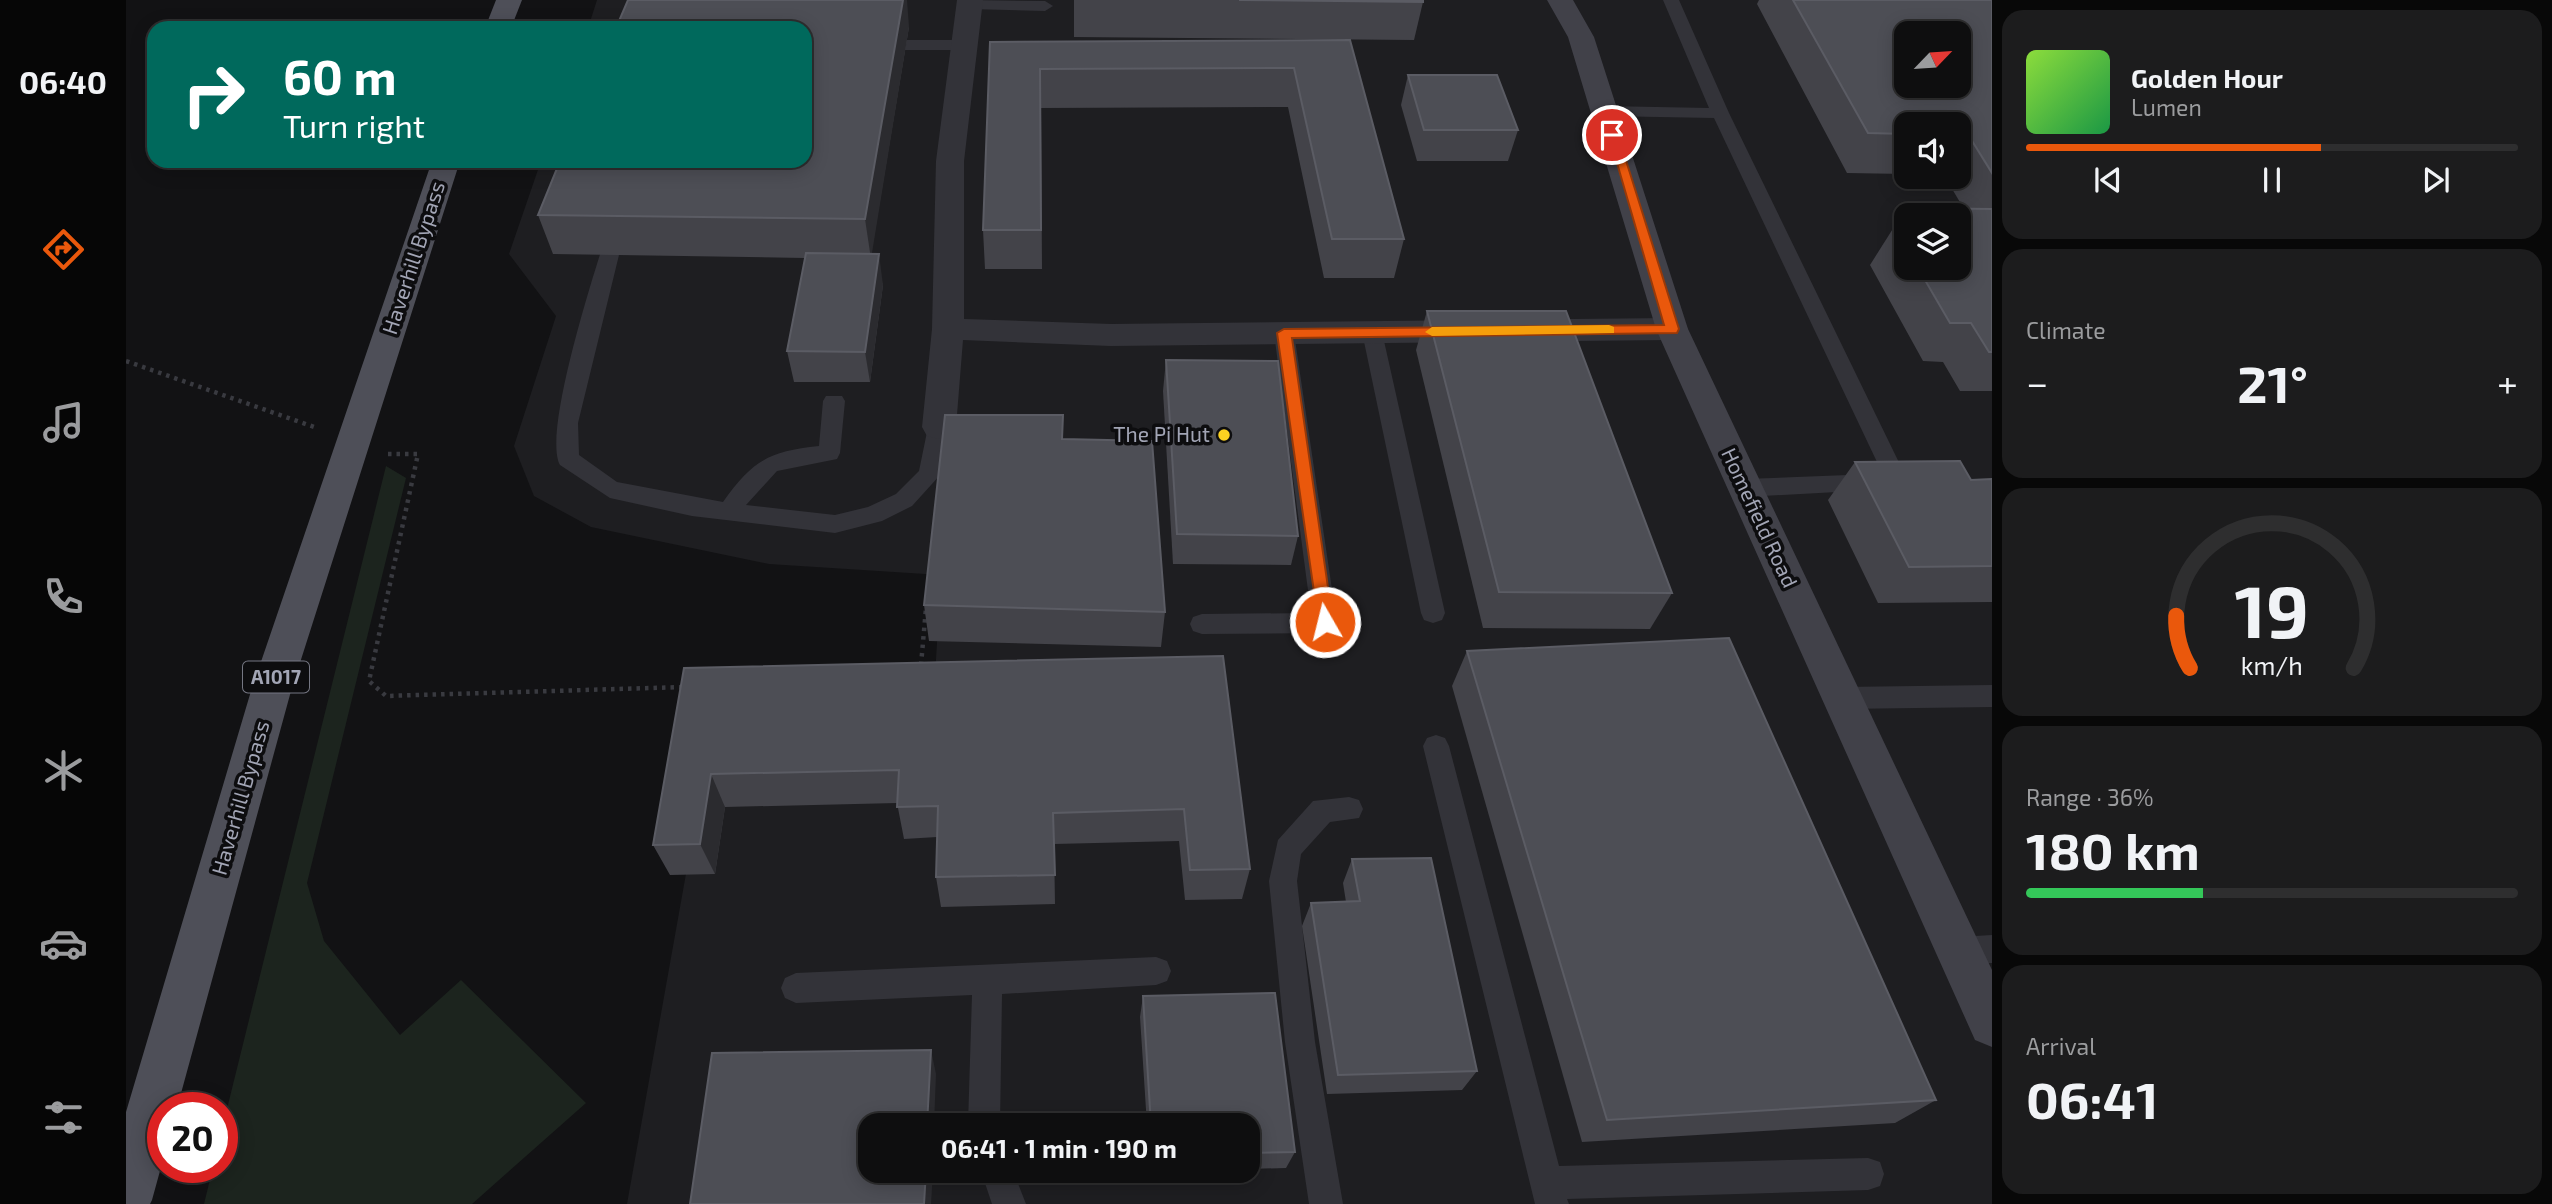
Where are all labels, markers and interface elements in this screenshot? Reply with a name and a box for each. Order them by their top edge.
north arrow [1894,21,1970,98]
map controls [1894,21,1971,280]
text: 60 m [283,46,397,105]
icon: right [168,49,259,140]
text: 06:40 [19,62,107,100]
text: Golden Hour [2131,62,2283,93]
text: Lumen [2131,93,2202,121]
pin [1582,105,1642,165]
text: Turn right [283,106,425,144]
button: sound [1894,112,1971,189]
icon: arrive [1593,116,1631,154]
icon: previous [2089,161,2127,199]
icon: pause [2253,161,2291,199]
icon: next [2417,161,2455,199]
street label: Haverhill Bypass [376,178,449,337]
button: layers [1894,203,1971,280]
icon: directions [39,225,88,274]
text: Climate [2026,316,2106,344]
text: 21° [2237,351,2308,413]
text: − [2026,359,2048,405]
text: + [2497,359,2518,405]
icon: music [39,398,88,447]
place label: The Pi Hut [1113,421,1210,446]
marker: The Pi Hut [1216,427,1232,443]
street label: Homefield Road [1717,444,1804,591]
text: 19 [2235,565,2309,653]
icon: phone [39,572,88,621]
position arrow [1288,585,1362,659]
text: km/h [2241,650,2303,680]
road number: A1017 [243,662,309,692]
street label: Haverhill Bypass [206,717,274,878]
icon: climate [39,746,88,795]
text: Range · 36% [2026,783,2154,811]
text: 180 km [2026,818,2200,880]
icon: car [39,919,88,968]
text: Arrival [2026,1032,2096,1060]
text: 06:41 [2026,1067,2158,1129]
speed limit sign: 20 [147,1092,238,1183]
icon: filters [39,1093,88,1142]
text: 06:41 · 1 min · 190 m [941,1132,1177,1163]

